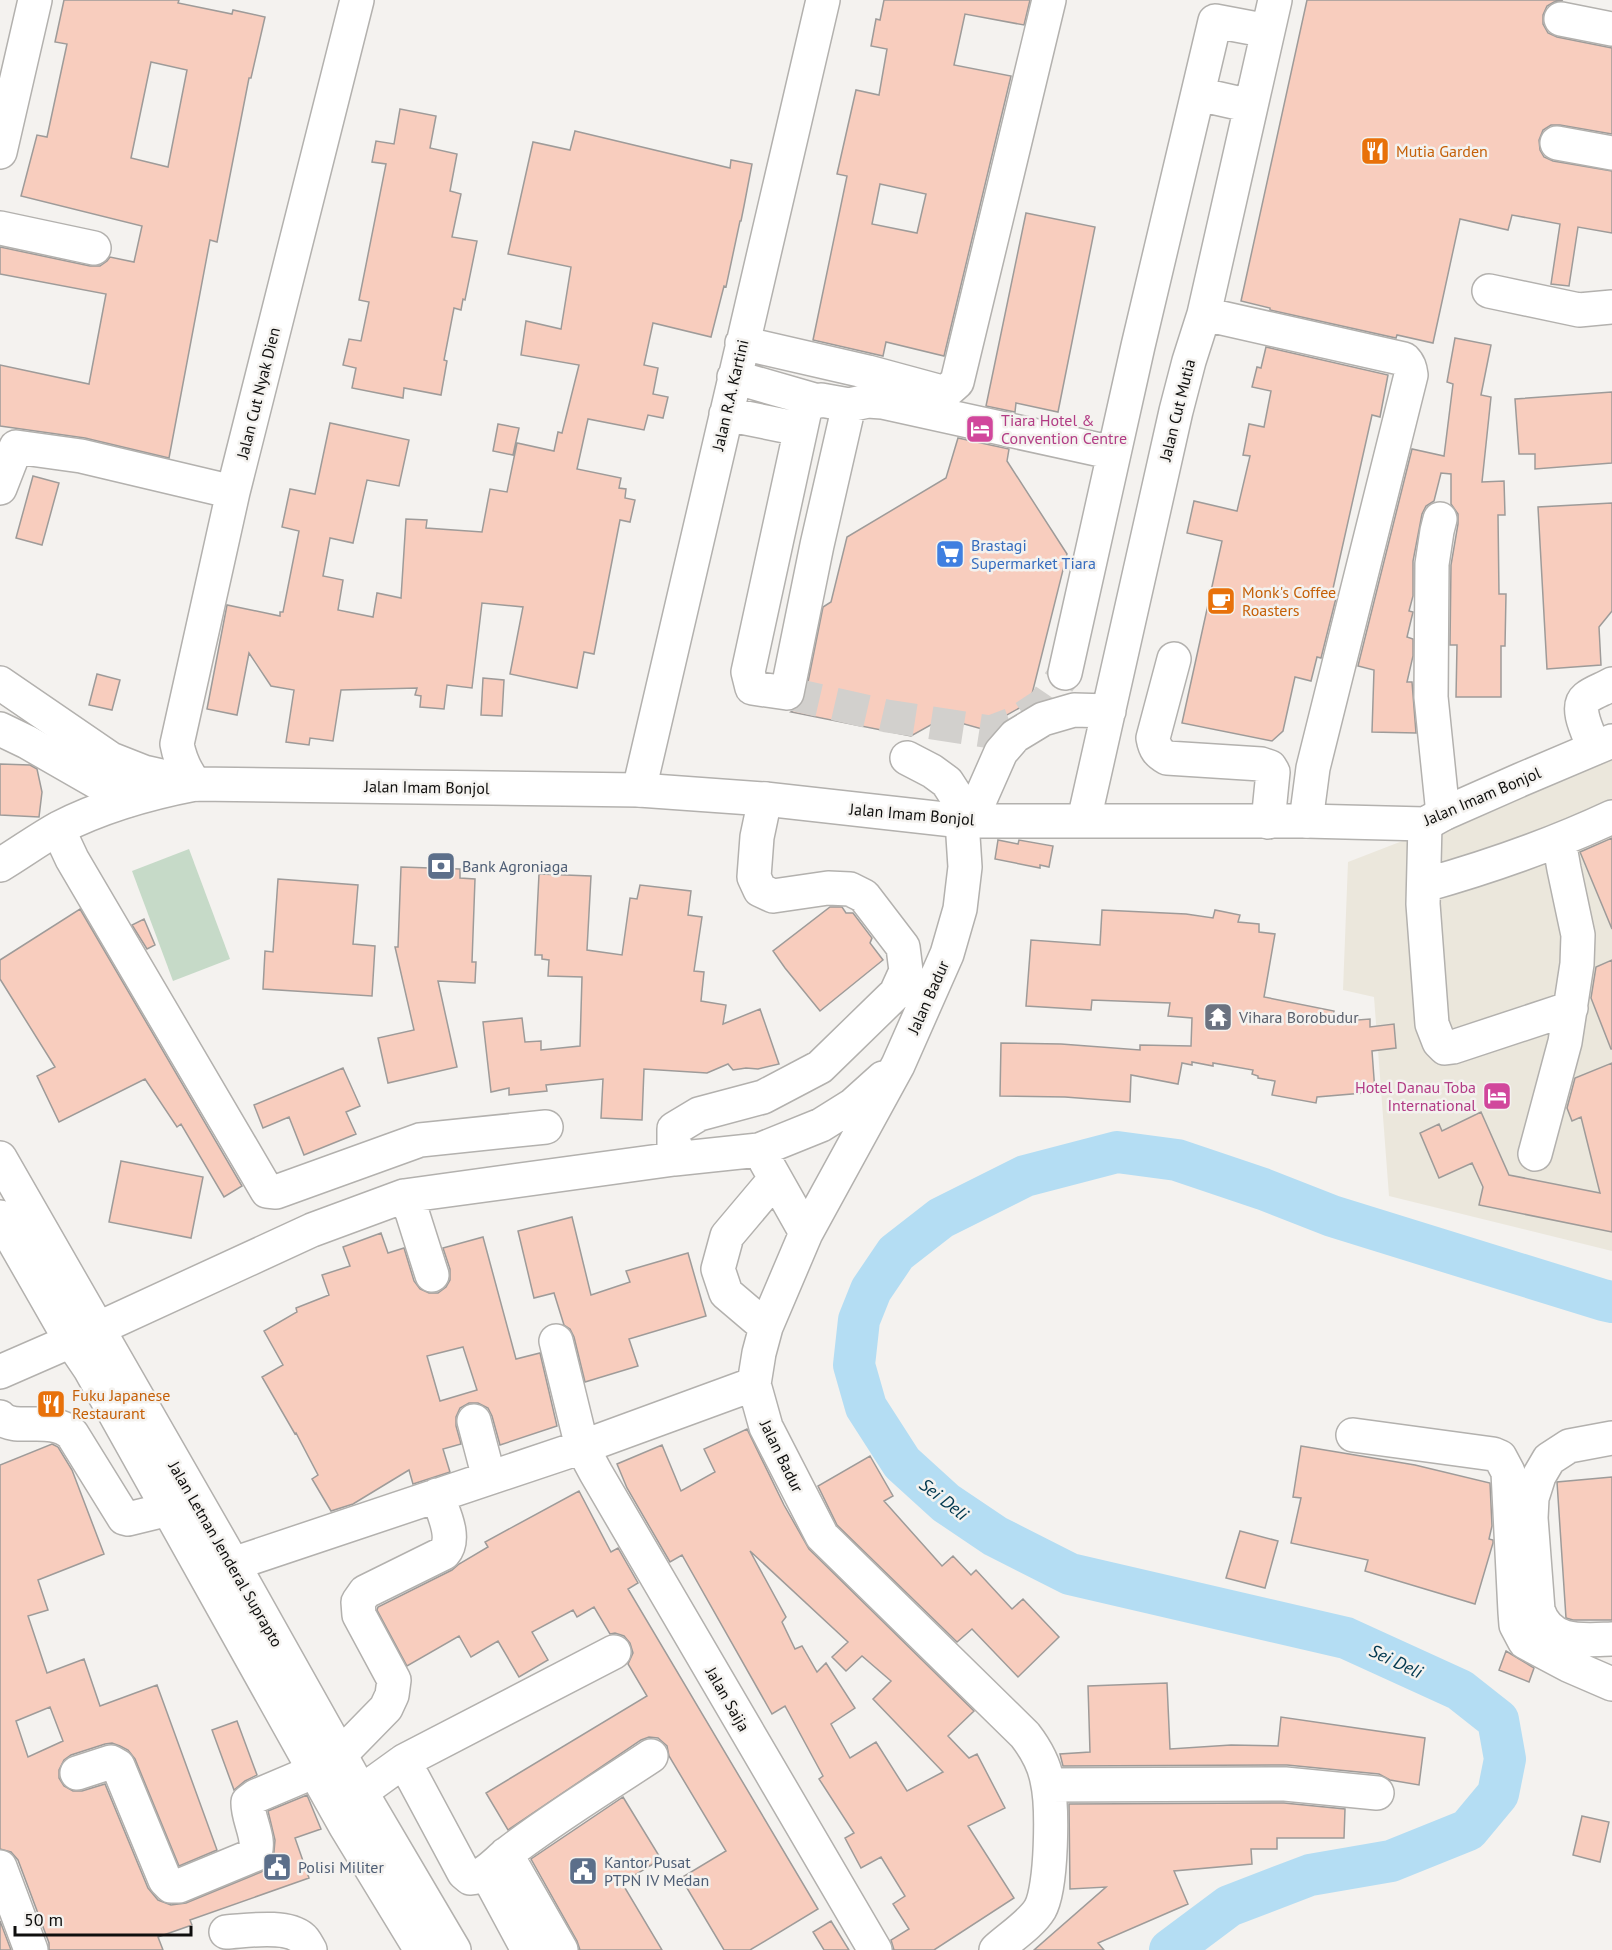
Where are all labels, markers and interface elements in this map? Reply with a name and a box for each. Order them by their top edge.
restaurant icon: Mutia Garden [1359,135,1391,167]
place label: Mutia Garden [1396,141,1488,161]
street label: Jalan Cut Nyak Dien [232,325,284,462]
street label: Jalan R.A. Kartini [707,338,752,453]
street label: Jalan Cut Mutia [1154,357,1199,464]
place label: Tiara Hotel & Convention Centre [1001,410,1127,448]
hotel icon: Tiara Hotel & Convention Centre [964,413,996,445]
place label: Brastagi Supermarket Tiara [971,535,1096,573]
supermarket icon: Brastagi Supermarket Tiara [934,538,966,570]
place label: Monk's Coffee Roasters [1242,582,1336,620]
cafe icon: Monk's Coffee Roasters [1205,585,1237,617]
street label: Jalan Imam Bonjol [1420,762,1544,830]
street label: Jalan Imam Bonjol [363,776,490,798]
street label: Jalan Imam Bonjol [848,798,976,829]
bank icon: Bank Agroniaga [425,850,457,882]
place label: Bank Agroniaga [462,856,568,876]
street label: Jalan Badur [903,957,953,1038]
temple icon: Vihara Borobudur [1202,1001,1234,1033]
place label: Vihara Borobudur [1238,1007,1359,1027]
place label: Hotel Danau Toba International [1355,1077,1476,1115]
hotel icon: Hotel Danau Toba International [1481,1080,1513,1112]
place label: Fuku Japanese Restaurant [72,1385,170,1423]
restaurant icon: Fuku Japanese Restaurant [35,1388,67,1420]
street label: Jalan Badur [755,1416,808,1496]
street label: Jalan Letnan Jenderal Suprapto [164,1457,287,1650]
water label: Sei Deli [915,1473,974,1526]
water label: Sei Deli [1366,1639,1427,1684]
street label: Jalan Saija [701,1662,754,1735]
public building icon: Polisi Militer [261,1851,293,1883]
place label: Kantor Pusat PTPN IV Medan [604,1852,709,1890]
public building icon: Kantor Pusat PTPN IV Medan [567,1855,599,1887]
place label: Polisi Militer [298,1857,384,1877]
scale bar [15,1899,190,1937]
text: 50 m [24,1908,63,1931]

